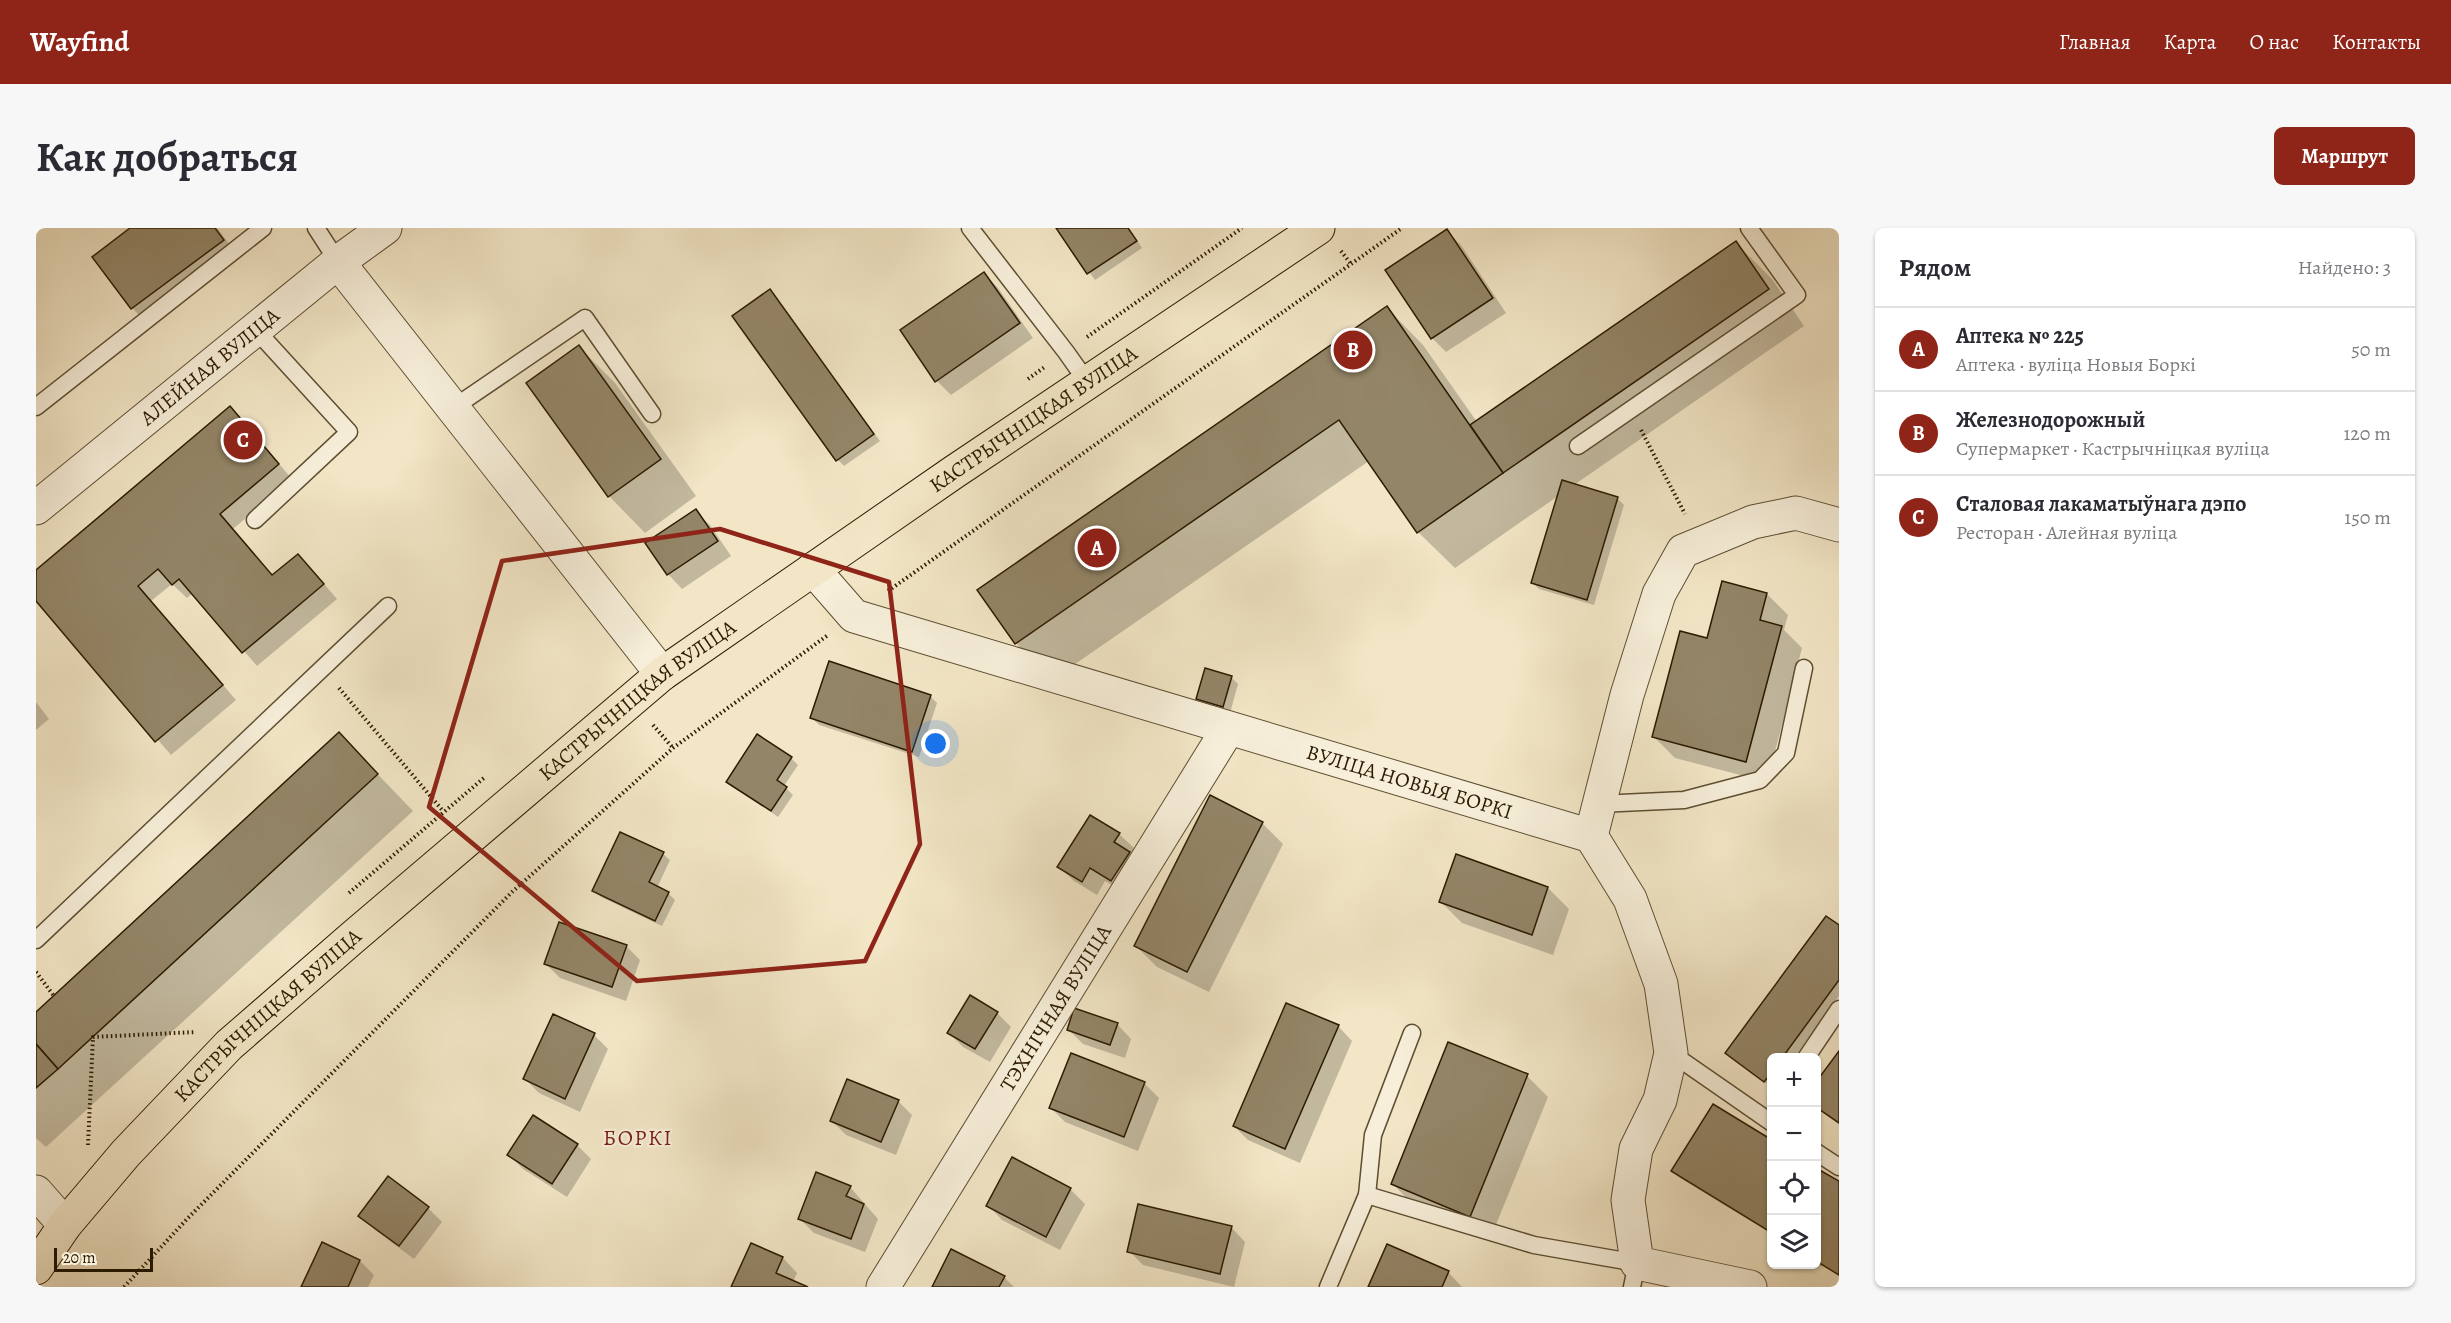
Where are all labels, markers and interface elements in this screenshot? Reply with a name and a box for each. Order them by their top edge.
text: Wayfind [30,23,129,61]
text: Главная [2059,28,2131,56]
text: Карта [2164,28,2216,56]
text: О нас [2249,28,2299,56]
text: Контакты [2332,28,2421,56]
button: Маршрут [2274,127,2415,185]
text: Как добраться [36,128,298,185]
text: Рядом [1899,250,1971,285]
text: Найдено: 3 [2298,254,2391,281]
street label: АЛЕЙНАЯ ВУЛІЦА [133,301,286,432]
text: Аптека № 225 [1956,321,2084,351]
pin: B [1334,328,1372,372]
text: A [1912,336,1925,363]
text: 50 m [2351,336,2391,363]
street label: КАСТРЫЧНІЦКАЯ ВУЛІЦА [924,339,1143,499]
text: Аптека · вуліца Новыя Боркі [1956,351,2196,378]
text: Железнодорожный [1956,405,2145,435]
pin: C [224,418,262,462]
text: B [1912,420,1925,447]
text: 120 m [2343,420,2391,447]
text: Супермаркет · Кастрычніцкая вуліца [1956,435,2270,462]
text: Сталовая лакаматыўнага дэпо [1956,489,2246,519]
text: C [1912,504,1925,531]
text: 150 m [2344,504,2391,531]
text: Ресторан · Алейная вуліца [1956,519,2178,546]
pin: A [1078,526,1116,570]
street label: КАСТРЫЧНІЦКАЯ ВУЛІЦА [533,613,742,787]
your location [921,729,950,758]
street label: ВУЛІЦА НОВЫЯ БОРКІ [1303,738,1516,826]
street label: ТЭХНІЧНАЯ ВУЛІЦА [993,919,1118,1097]
street label: КАСТРЫЧНІЦКАЯ ВУЛІЦА [168,922,368,1108]
map controls [1767,1053,1821,1269]
button: + [1767,1053,1821,1107]
button: − [1767,1107,1821,1161]
district label: БОРКІ [603,1123,673,1153]
button: locate [1767,1161,1821,1215]
button: layers [1767,1215,1821,1269]
scale bar [54,1245,153,1272]
text: 20 m [63,1247,96,1269]

